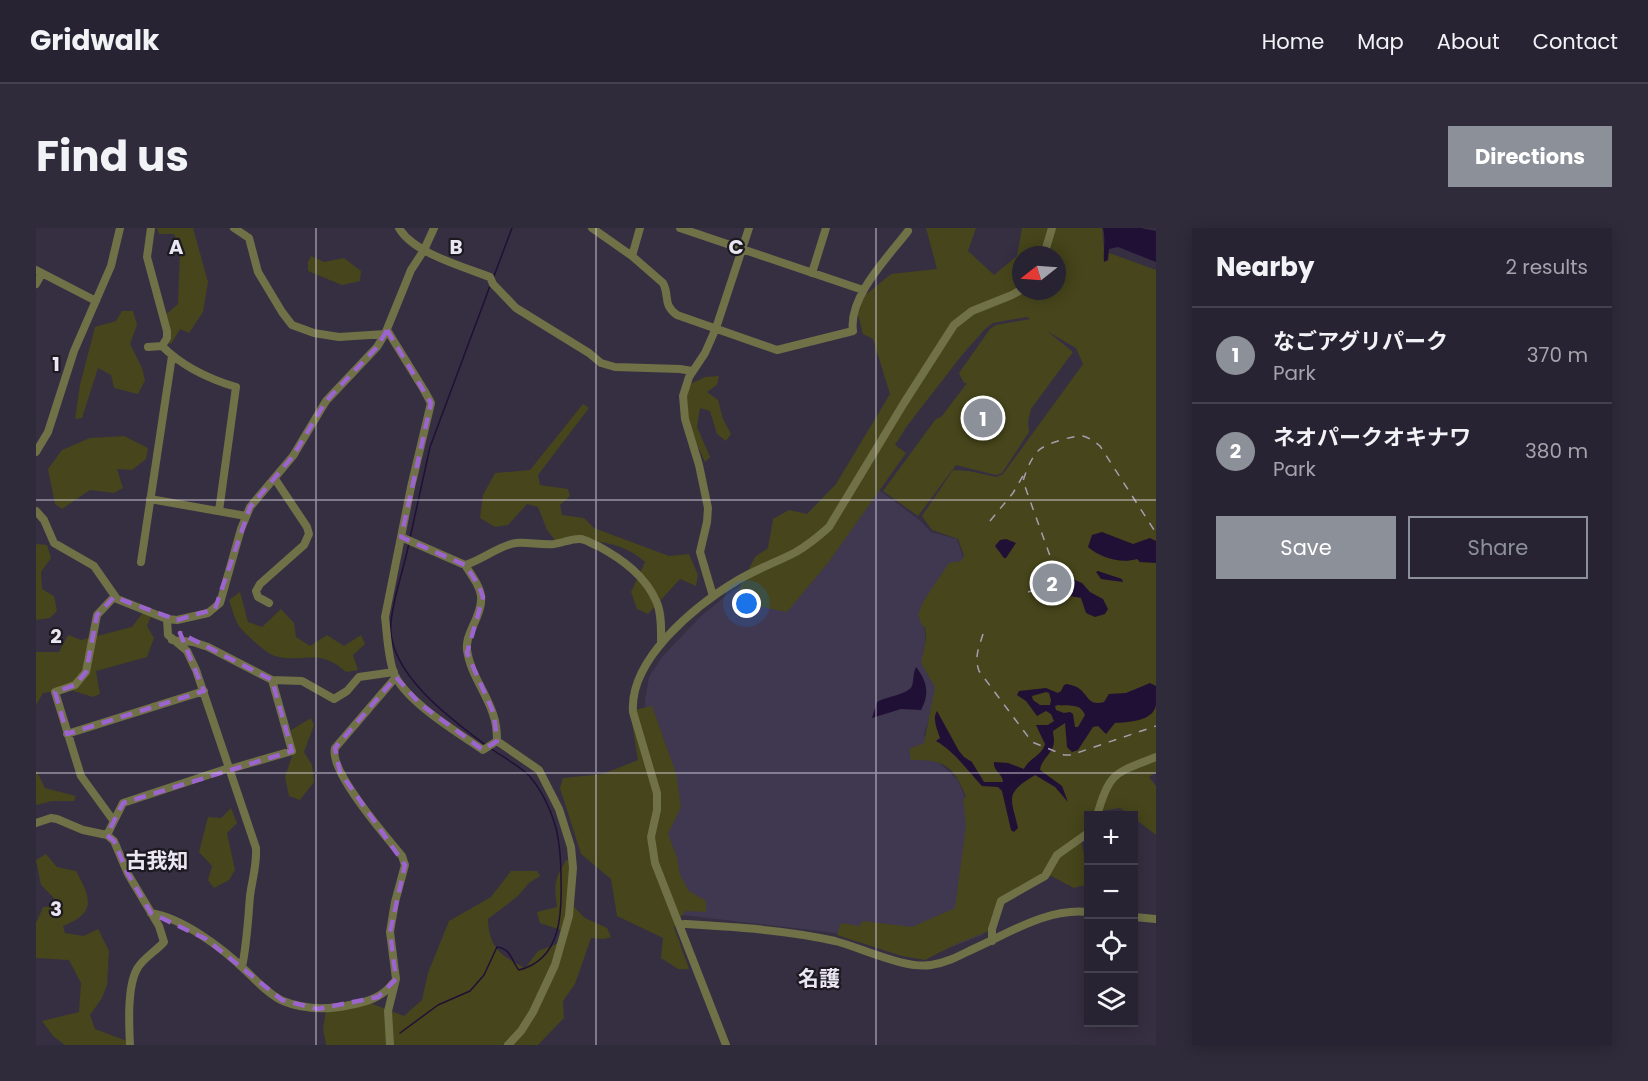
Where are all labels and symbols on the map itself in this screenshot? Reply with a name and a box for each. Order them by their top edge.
text: A [169,233,184,261]
text: B [449,233,463,261]
text: C [728,233,744,261]
north arrow [1012,246,1066,300]
text: 1 [52,350,60,378]
pin: 1 [964,396,1002,441]
pin: 2 [1032,560,1072,606]
your location [732,589,761,618]
text: 2 [50,622,62,650]
district label: 古我知 [126,846,189,875]
text: 3 [50,895,62,923]
district label: 名護 [798,964,840,993]

